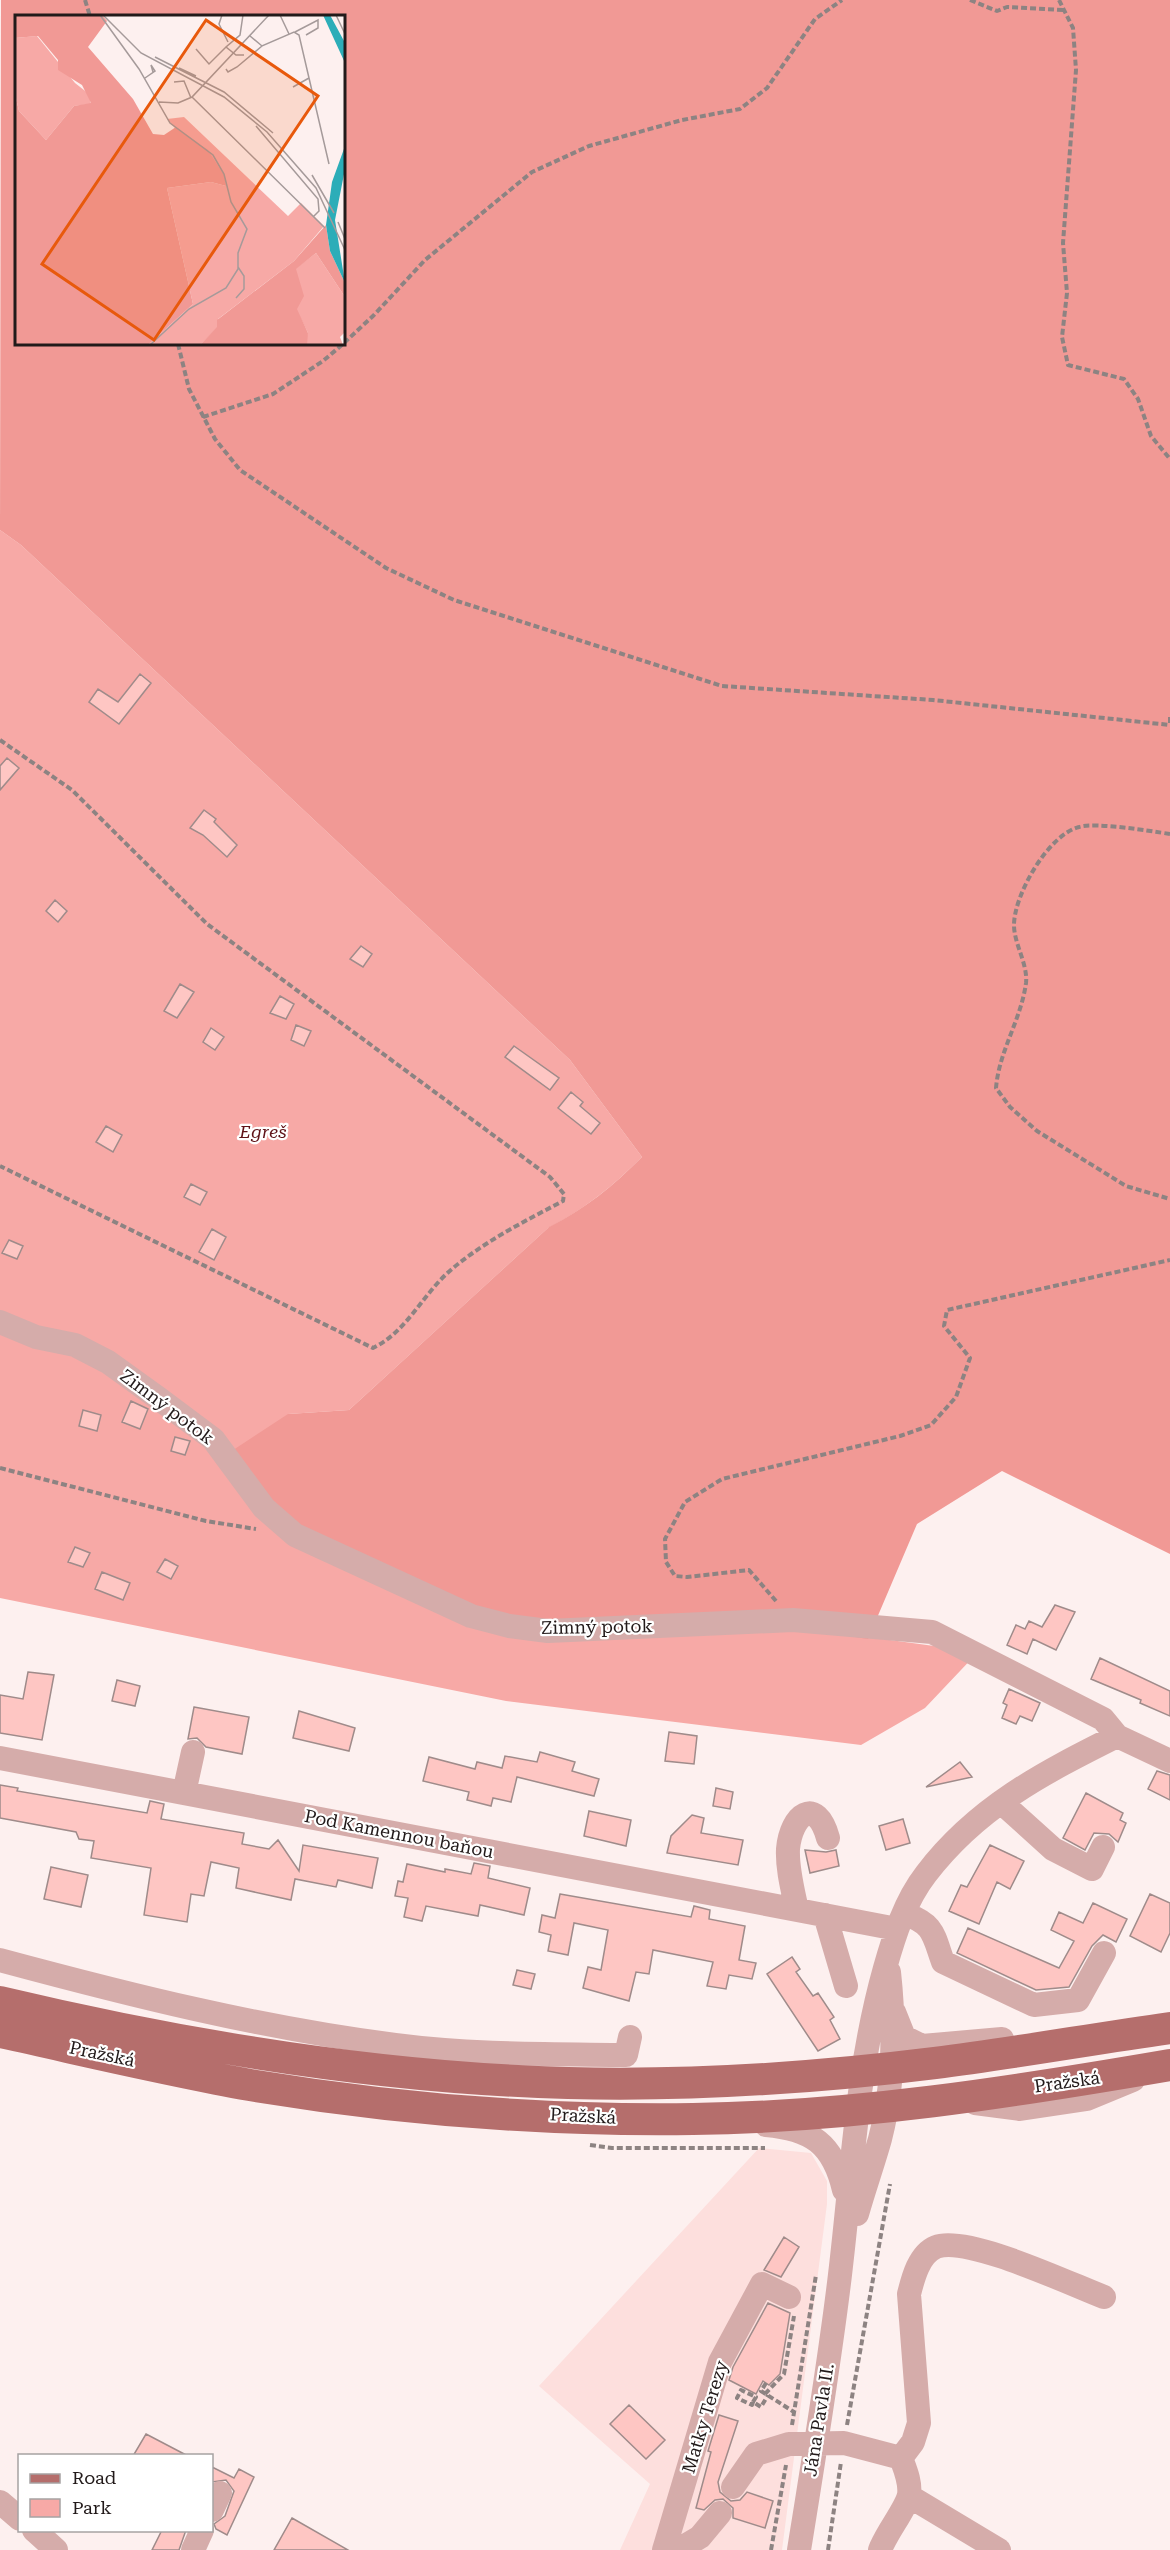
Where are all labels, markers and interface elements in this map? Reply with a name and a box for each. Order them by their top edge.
inset map [15,15,345,345]
park label: Egreš [238,1121,287,1142]
street label: Zimný potok [116,1365,218,1449]
street label: Zimný potok [541,1615,653,1638]
street label: Pod Kamennou baňou [303,1805,496,1862]
street label: Pražská [67,2036,137,2071]
street label: Pražská [1033,2066,1101,2097]
street label: Pražská [549,2103,617,2128]
street label: Matky Terezy [677,2358,732,2476]
street label: Jána Pavla II. [799,2362,838,2478]
legend [18,2454,213,2532]
text: Road [72,2467,117,2488]
text: Park [72,2497,112,2518]

